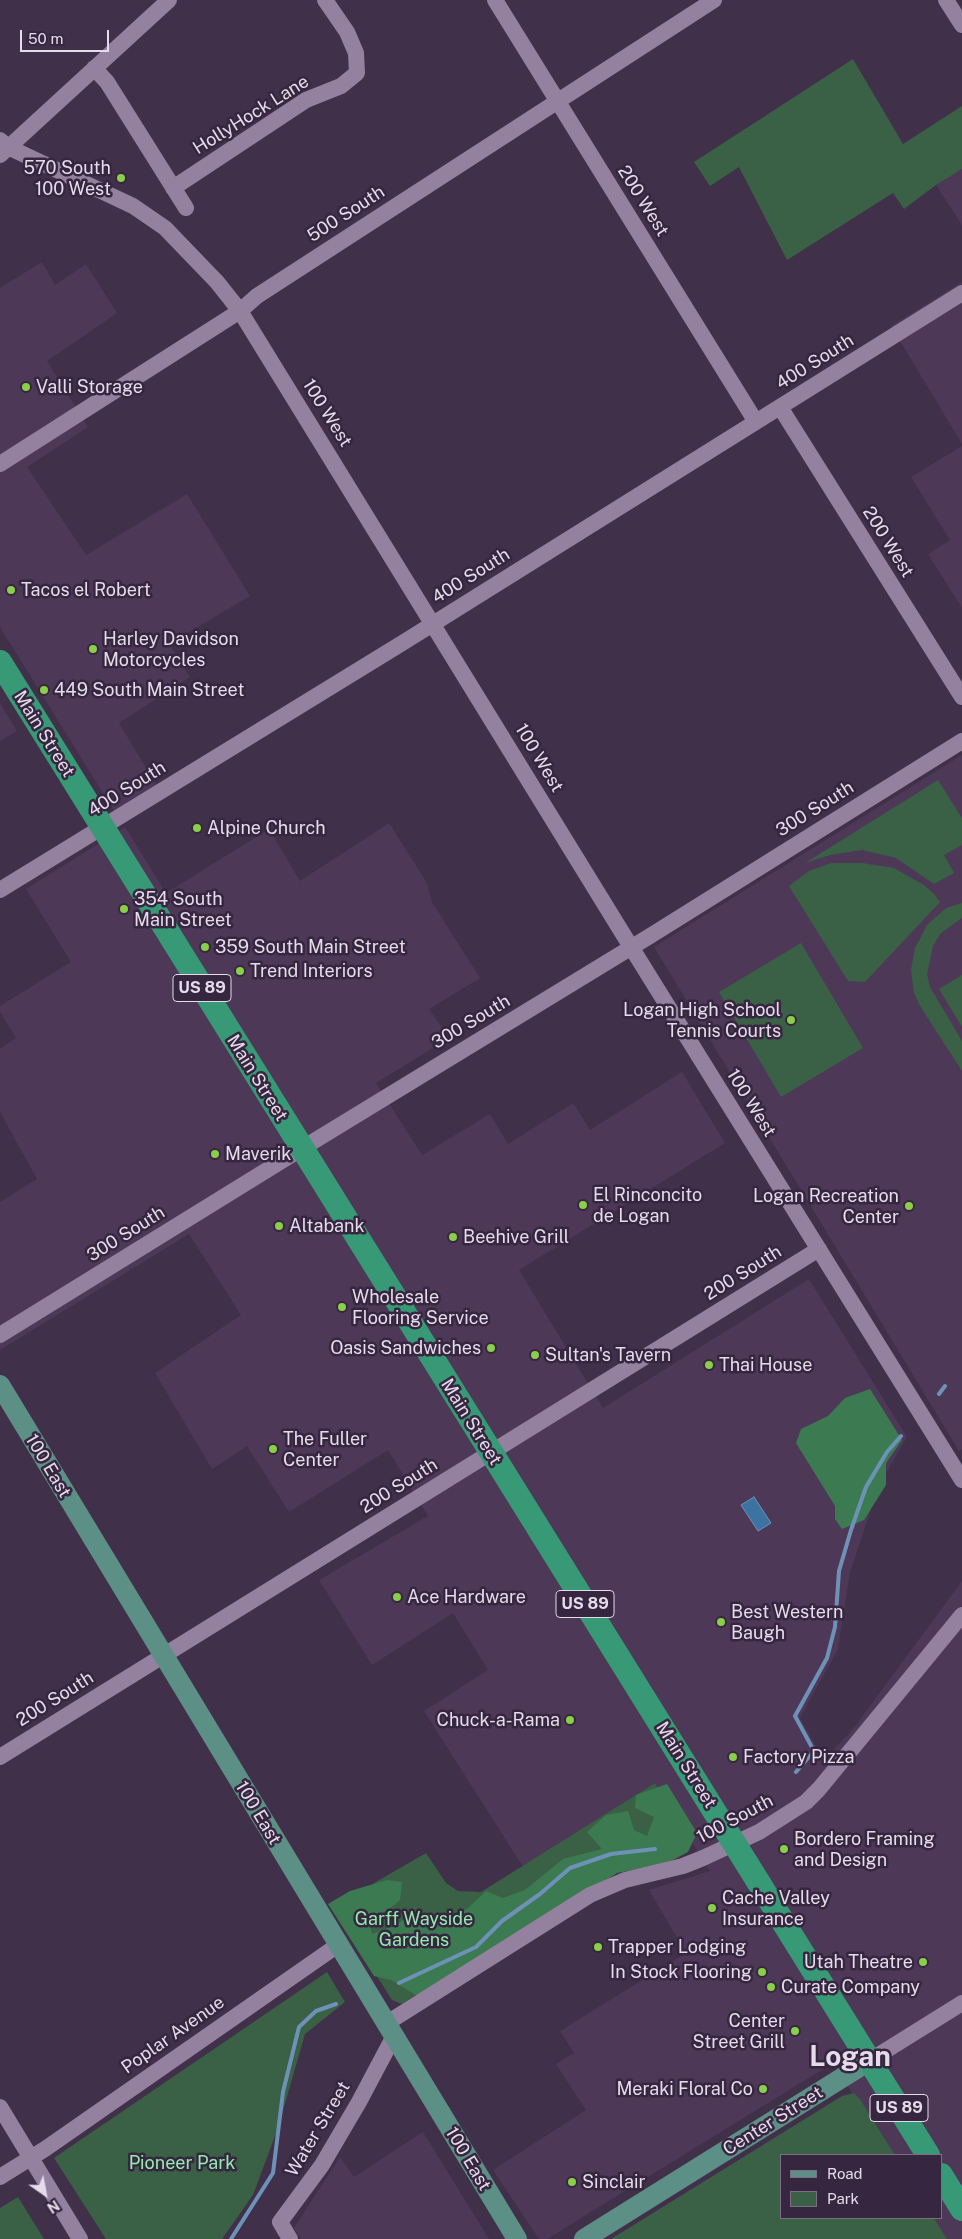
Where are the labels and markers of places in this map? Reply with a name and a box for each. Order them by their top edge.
place label: 570 South 100 West [24,157,111,200]
marker: 570 South 100 West [115,172,127,184]
place label: Valli Storage [36,376,143,398]
marker: Valli Storage [20,381,32,393]
place label: Tacos el Robert [21,579,151,601]
marker: Tacos el Robert [5,584,17,596]
place label: Harley Davidson Motorcycles [103,628,239,670]
marker: Harley Davidson Motorcycles [87,643,99,655]
place label: 449 South Main Street [54,679,244,701]
marker: 449 South Main Street [38,684,50,696]
place label: Alpine Church [207,817,326,839]
marker: Alpine Church [191,822,203,834]
place label: 354 South Main Street [134,888,232,931]
marker: 354 South Main Street [118,903,130,915]
place label: 359 South Main Street [215,936,406,958]
marker: 359 South Main Street [199,941,211,953]
place label: Trend Interiors [250,960,372,982]
marker: Trend Interiors [234,965,246,977]
place label: Logan High School Tennis Courts [623,999,781,1042]
marker: Logan High School Tennis Courts [785,1014,797,1026]
place label: Maverik [225,1143,291,1165]
marker: Maverik [209,1148,221,1160]
place label: El Rinconcito de Logan [593,1184,702,1226]
place label: Logan Recreation Center [753,1185,899,1228]
marker: El Rinconcito de Logan [577,1199,589,1211]
marker: Logan Recreation Center [903,1200,915,1212]
place label: Altabank [289,1215,365,1237]
marker: Altabank [273,1220,285,1232]
place label: Beehive Grill [463,1226,569,1248]
marker: Beehive Grill [447,1231,459,1243]
place label: Wholesale Flooring Service [352,1286,489,1328]
marker: Wholesale Flooring Service [336,1301,348,1313]
place label: Oasis Sandwiches [330,1337,481,1359]
marker: Oasis Sandwiches [485,1342,497,1354]
place label: Sultan's Tavern [545,1344,671,1366]
marker: Sultan's Tavern [529,1349,541,1361]
place label: Thai House [719,1354,812,1376]
marker: Thai House [703,1359,715,1371]
place label: The Fuller Center [283,1428,367,1470]
marker: The Fuller Center [267,1443,279,1455]
place label: Ace Hardware [407,1586,526,1608]
marker: Ace Hardware [391,1591,403,1603]
place label: Best Western Baugh [731,1601,843,1644]
marker: Best Western Baugh [715,1616,727,1628]
place label: Chuck-a-Rama [437,1709,560,1731]
marker: Chuck-a-Rama [564,1714,576,1726]
place label: Factory Pizza [743,1746,854,1768]
marker: Factory Pizza [727,1751,739,1763]
place label: Bordero Framing and Design [794,1828,935,1870]
marker: Bordero Framing and Design [778,1843,790,1855]
place label: Cache Valley Insurance [722,1887,830,1930]
marker: Cache Valley Insurance [706,1902,718,1914]
place label: Trapper Lodging [608,1936,746,1958]
marker: Trapper Lodging [592,1941,604,1953]
place label: Utah Theatre [804,1951,913,1973]
marker: Utah Theatre [917,1956,929,1968]
place label: In Stock Flooring [610,1961,752,1983]
marker: In Stock Flooring [756,1966,768,1978]
place label: Curate Company [781,1976,920,1998]
marker: Curate Company [765,1981,777,1993]
place label: Center Street Grill [693,2010,785,2052]
marker: Center Street Grill [789,2025,801,2037]
place label: Meraki Floral Co [616,2078,753,2100]
marker: Meraki Floral Co [757,2083,769,2095]
place label: Sinclair [582,2171,646,2193]
marker: Sinclair [566,2176,578,2188]

